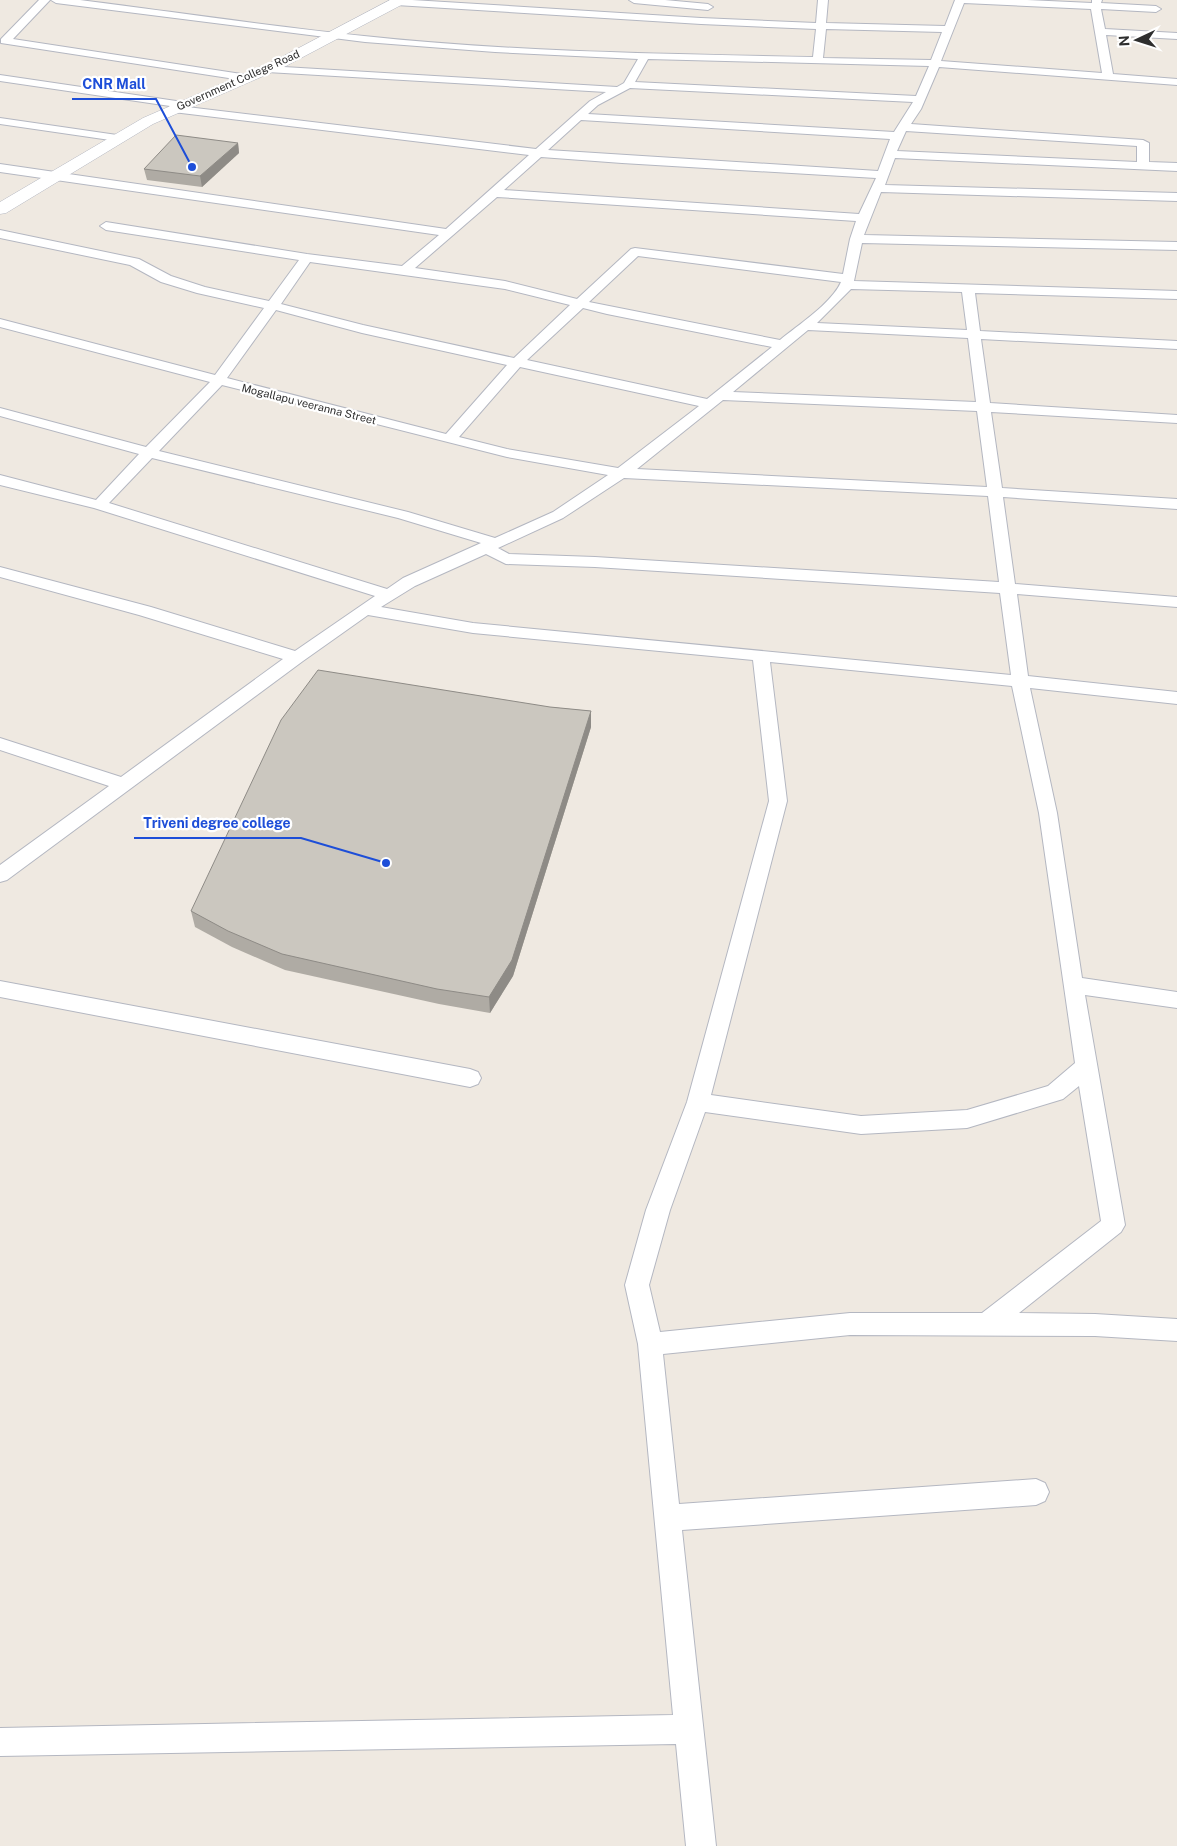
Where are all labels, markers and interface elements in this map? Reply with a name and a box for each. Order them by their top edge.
north arrow [1112,15,1162,65]
text: N [1116,35,1132,47]
street label: Government College Road [175,47,301,113]
callout: CNR Mall [72,70,156,99]
text: CNR Mall [82,76,146,92]
street label: Mogallapu veeranna Street [240,381,378,427]
callout: Triveni degree college [134,809,301,838]
text: Triveni degree college [143,815,291,831]

